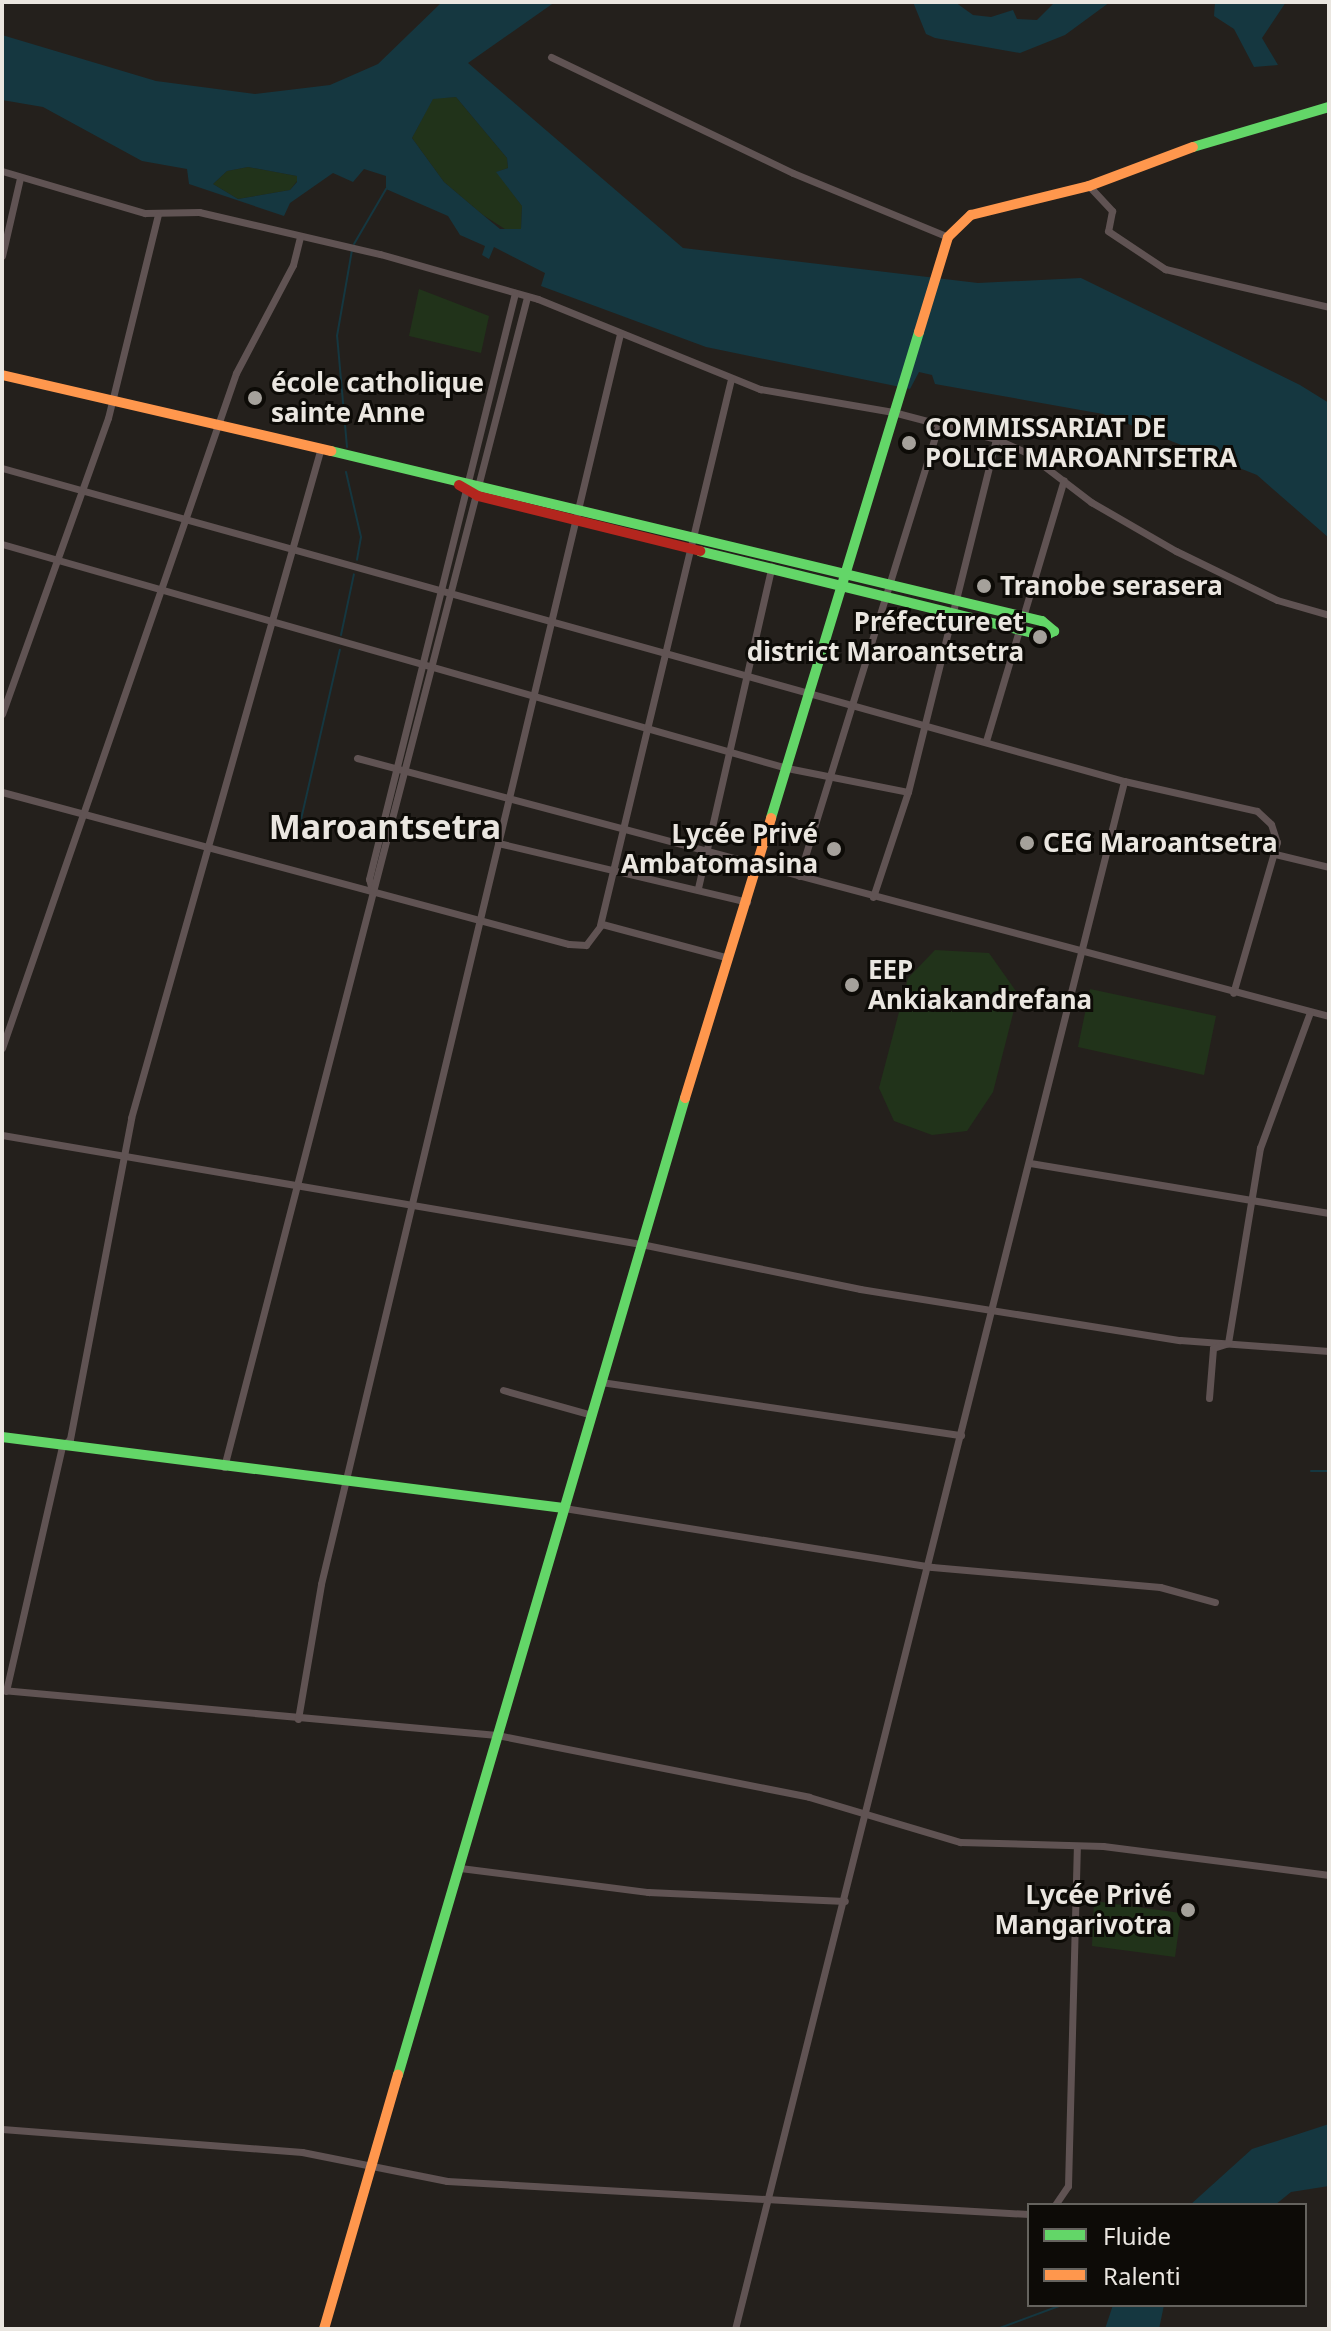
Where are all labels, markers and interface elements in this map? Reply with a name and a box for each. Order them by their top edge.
place label: école catholique sainte Anne [271,367,484,428]
marker: école catholique sainte Anne [246,389,264,407]
place label: COMMISSARIAT DE POLICE MAROANTSETRA [925,412,1237,474]
marker: COMMISSARIAT DE POLICE MAROANTSETRA [900,434,918,452]
place label: Tranobe serasera [1000,570,1223,602]
marker: Tranobe serasera [975,577,993,595]
place label: Préfecture et district Maroantsetra [747,606,1024,668]
marker: Préfecture et district Maroantsetra [1031,628,1049,646]
district label: Maroantsetra [269,807,501,847]
place label: Lycée Privé Ambatomasina [621,818,818,880]
place label: CEG Maroantsetra [1043,827,1278,859]
marker: CEG Maroantsetra [1018,834,1036,852]
marker: Lycée Privé Ambatomasina [825,840,843,858]
place label: EEP Ankiakandrefana [868,954,1092,1016]
marker: EEP Ankiakandrefana [843,976,861,994]
place label: Lycée Privé Mangarivotra [995,1879,1172,1940]
marker: Lycée Privé Mangarivotra [1179,1901,1197,1919]
legend [1027,2203,1307,2307]
text: Fluide [1103,2219,1171,2252]
text: Ralenti [1103,2259,1181,2292]

